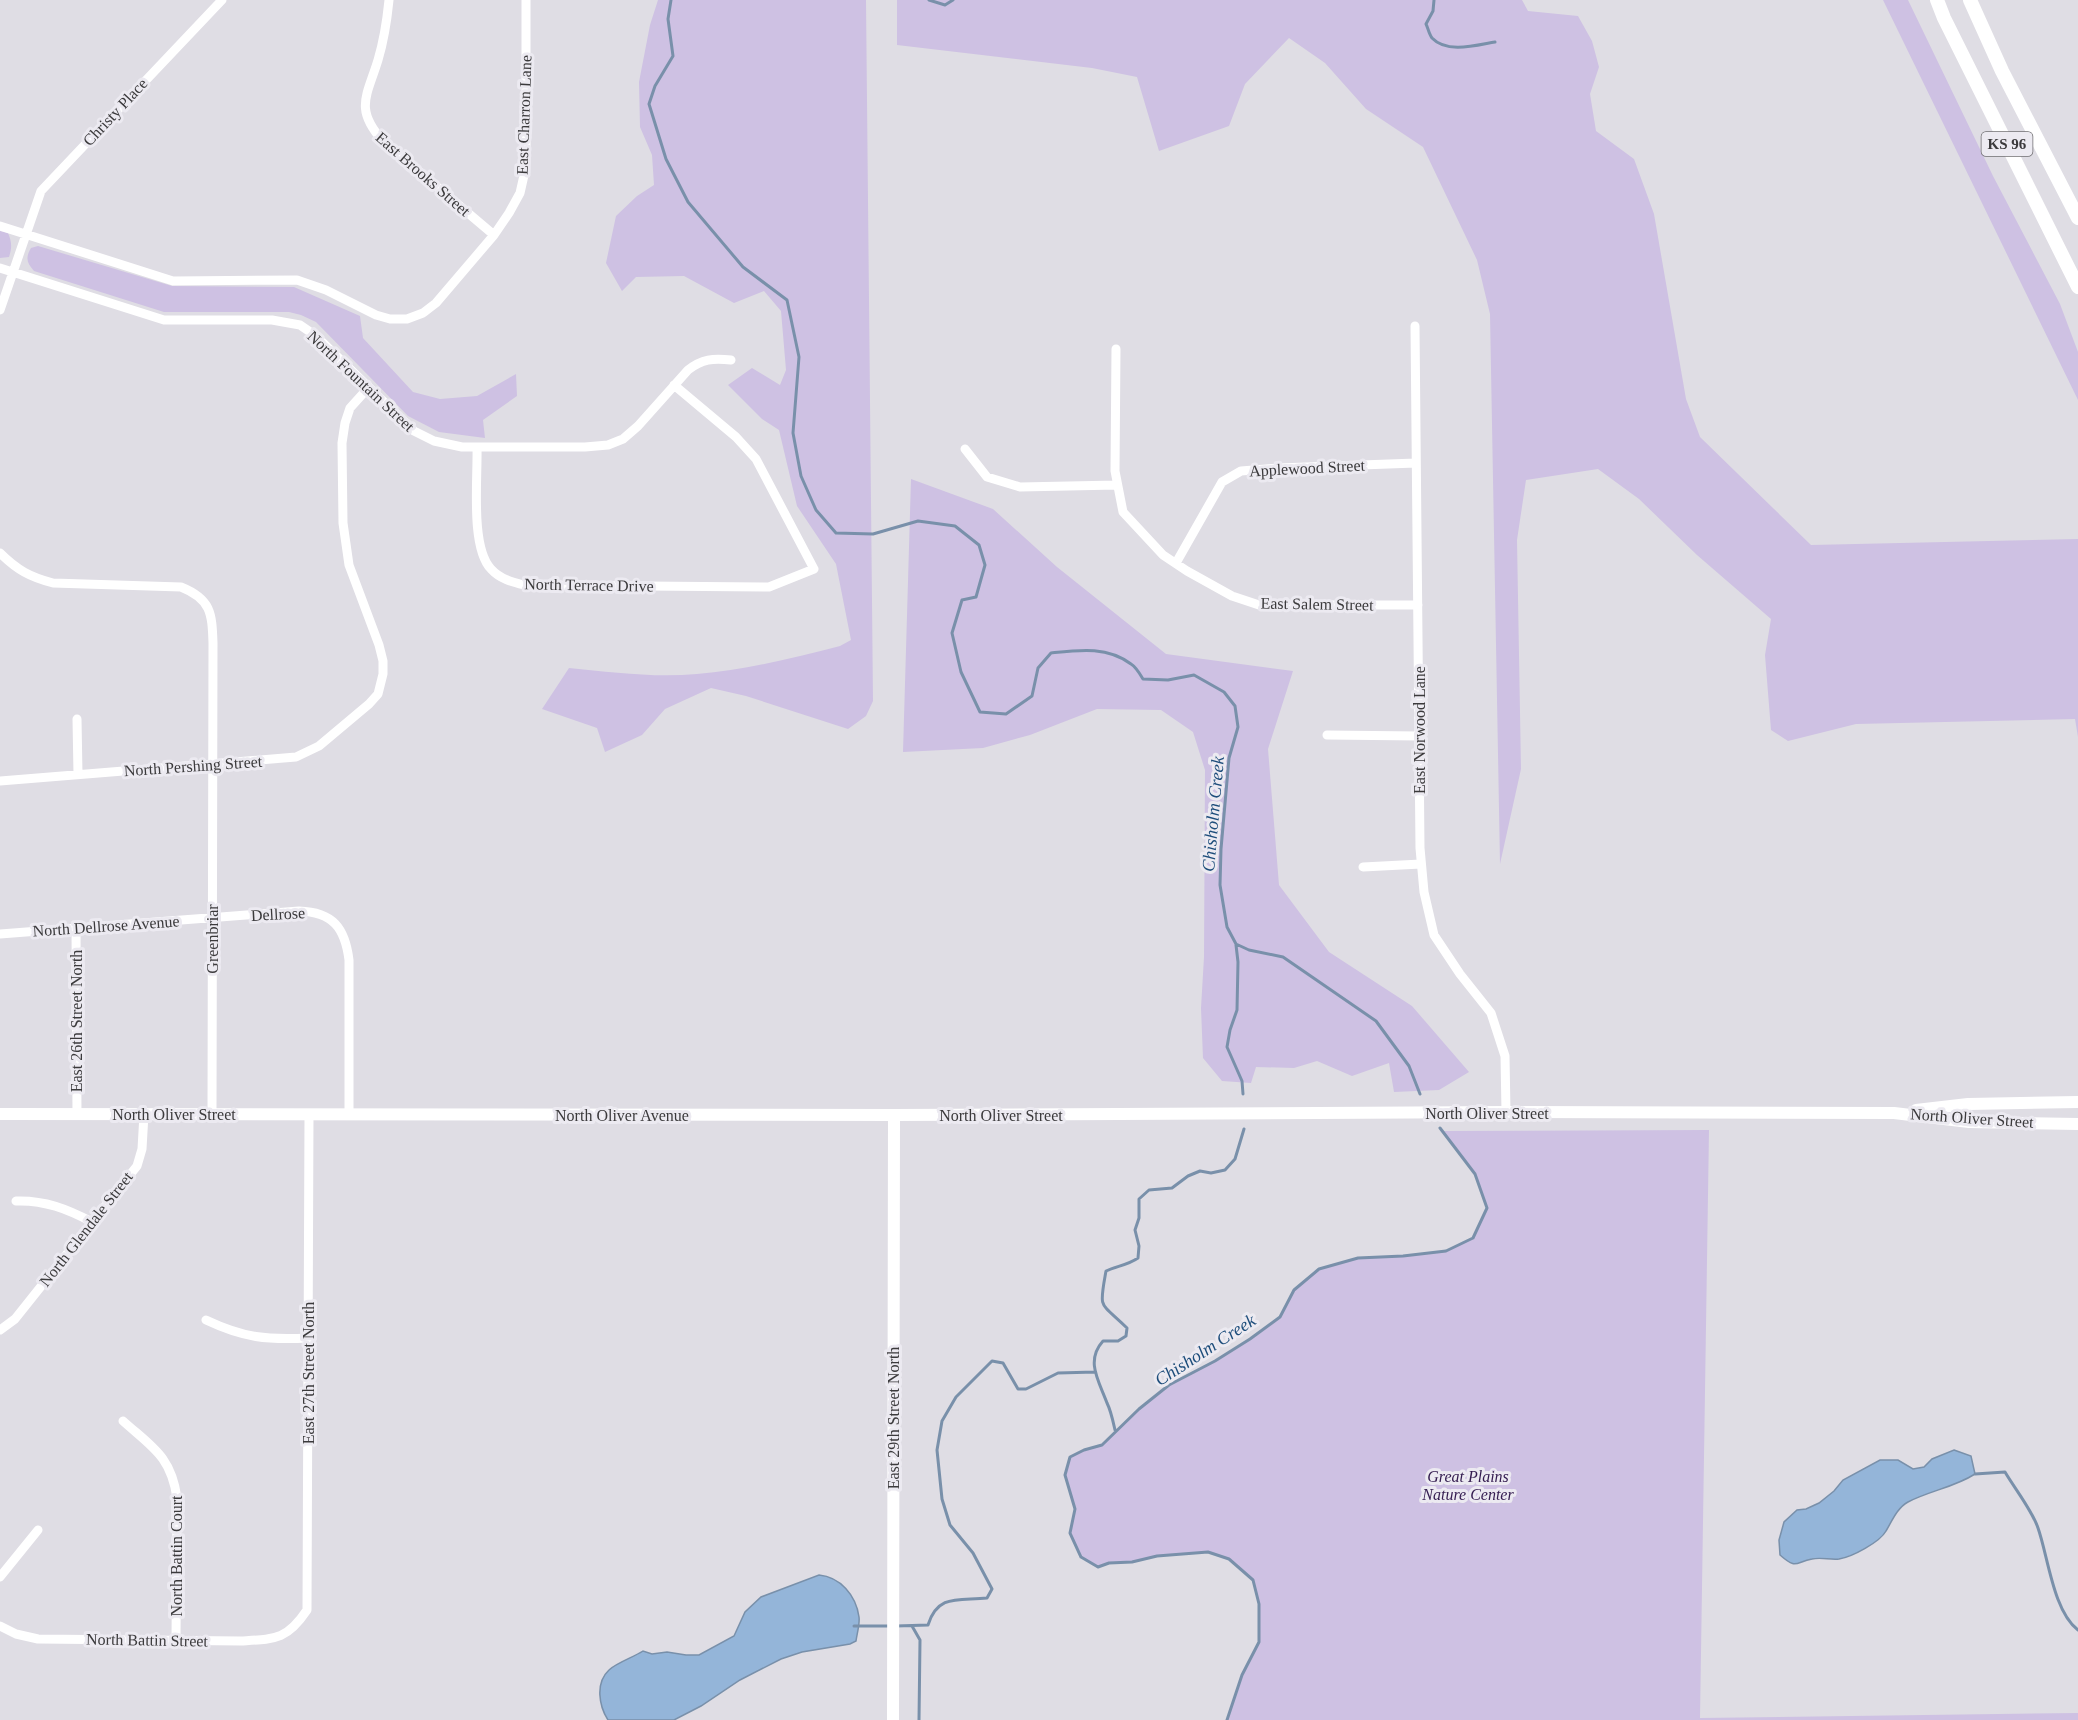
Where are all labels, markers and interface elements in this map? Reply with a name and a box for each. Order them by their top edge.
street label: East Charron Lane [513,55,535,175]
street label: Christy Place [80,75,151,150]
street label: East Brooks Street [372,129,474,220]
road number: KS 96 [1982,132,2032,156]
street label: North Fountain Street [304,327,418,435]
street label: Applewood Street [1249,456,1366,481]
street label: North Terrace Drive [524,575,654,595]
street label: East Salem Street [1260,595,1374,613]
street label: East Norwood Lane [1411,666,1428,794]
street label: North Pershing Street [123,753,263,780]
water label: Chisholm Creek [1198,754,1228,873]
street label: Greenbriar [204,904,221,974]
street label: Dellrose [250,904,306,924]
street label: North Dellrose Avenue [32,912,180,940]
street label: East 26th Street North [68,950,85,1092]
street label: North Oliver Street [1425,1105,1549,1122]
street label: North Oliver Street [1910,1105,2035,1131]
street label: North Oliver Street [112,1106,236,1123]
street label: North Oliver Avenue [555,1107,689,1124]
street label: North Oliver Street [939,1107,1063,1124]
street label: North Glendale Street [36,1168,136,1290]
street label: East 27th Street North [300,1302,317,1444]
water label: Chisholm Creek [1151,1310,1260,1390]
street label: East 29th Street North [885,1347,902,1489]
park label: Great Plains Nature Center [1421,1468,1514,1503]
street label: North Battin Court [168,1495,185,1616]
street label: North Battin Street [86,1630,209,1650]

